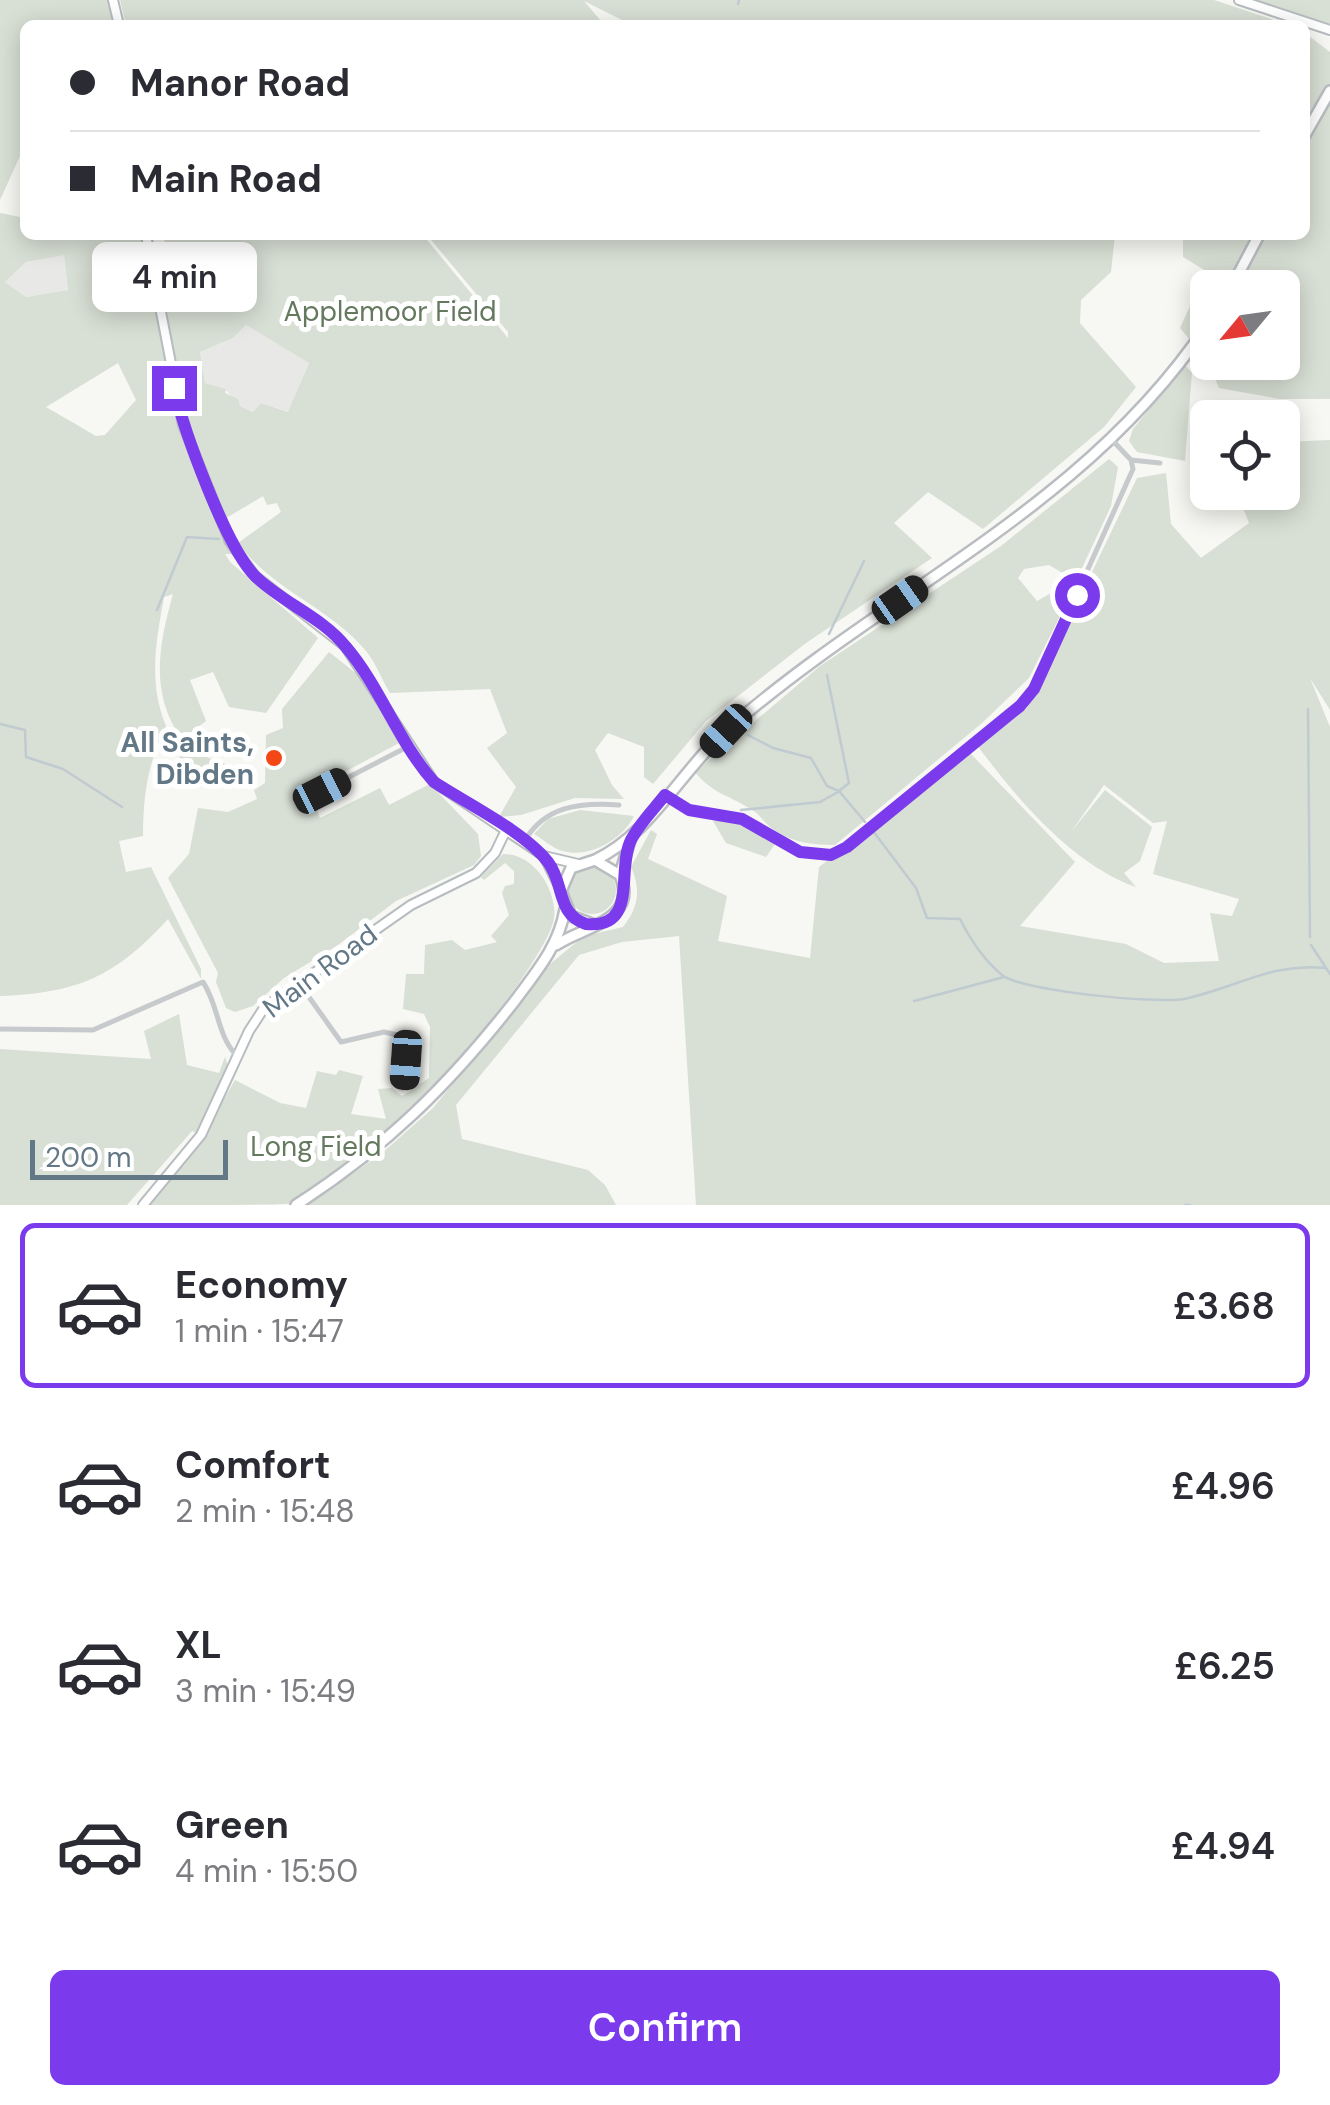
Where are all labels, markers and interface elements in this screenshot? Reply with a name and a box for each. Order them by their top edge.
text: Manor Road [130,58,350,108]
text: Main Road [130,154,322,204]
callout: 4 min [91,243,256,313]
text: 4 min [132,256,217,298]
north arrow [1190,270,1300,380]
map controls [1190,270,1300,510]
park label: Applemoor Field [283,293,497,330]
route end [152,366,197,411]
button: locate [1190,400,1300,510]
car [867,571,933,629]
route start [1055,573,1100,618]
car [695,699,757,763]
place label: All Saints, Dibden [120,724,254,793]
marker: All Saints, Dibden [263,747,285,769]
car [288,764,356,818]
street label: Main Road [255,916,385,1026]
car [389,1029,423,1091]
park label: Long Field [250,1128,382,1165]
scale bar [30,1135,228,1180]
text: 200 m [45,1139,132,1176]
text: Economy [175,1260,348,1310]
icon: car [55,1261,145,1351]
text: £3.68 [1173,1281,1275,1331]
text: 1 min · 15:47 [175,1310,344,1352]
text: Comfort [175,1440,331,1490]
icon: car [55,1441,145,1531]
text: £4.96 [1171,1461,1275,1511]
text: 2 min · 15:48 [175,1490,355,1532]
text: XL [175,1620,222,1670]
icon: car [55,1621,145,1711]
text: £6.25 [1174,1641,1275,1691]
text: 3 min · 15:49 [175,1670,356,1712]
text: Green [175,1800,289,1850]
icon: car [55,1801,145,1891]
text: £4.94 [1171,1821,1275,1871]
text: 4 min · 15:50 [175,1850,358,1892]
button: Confirm [50,1970,1280,2085]

